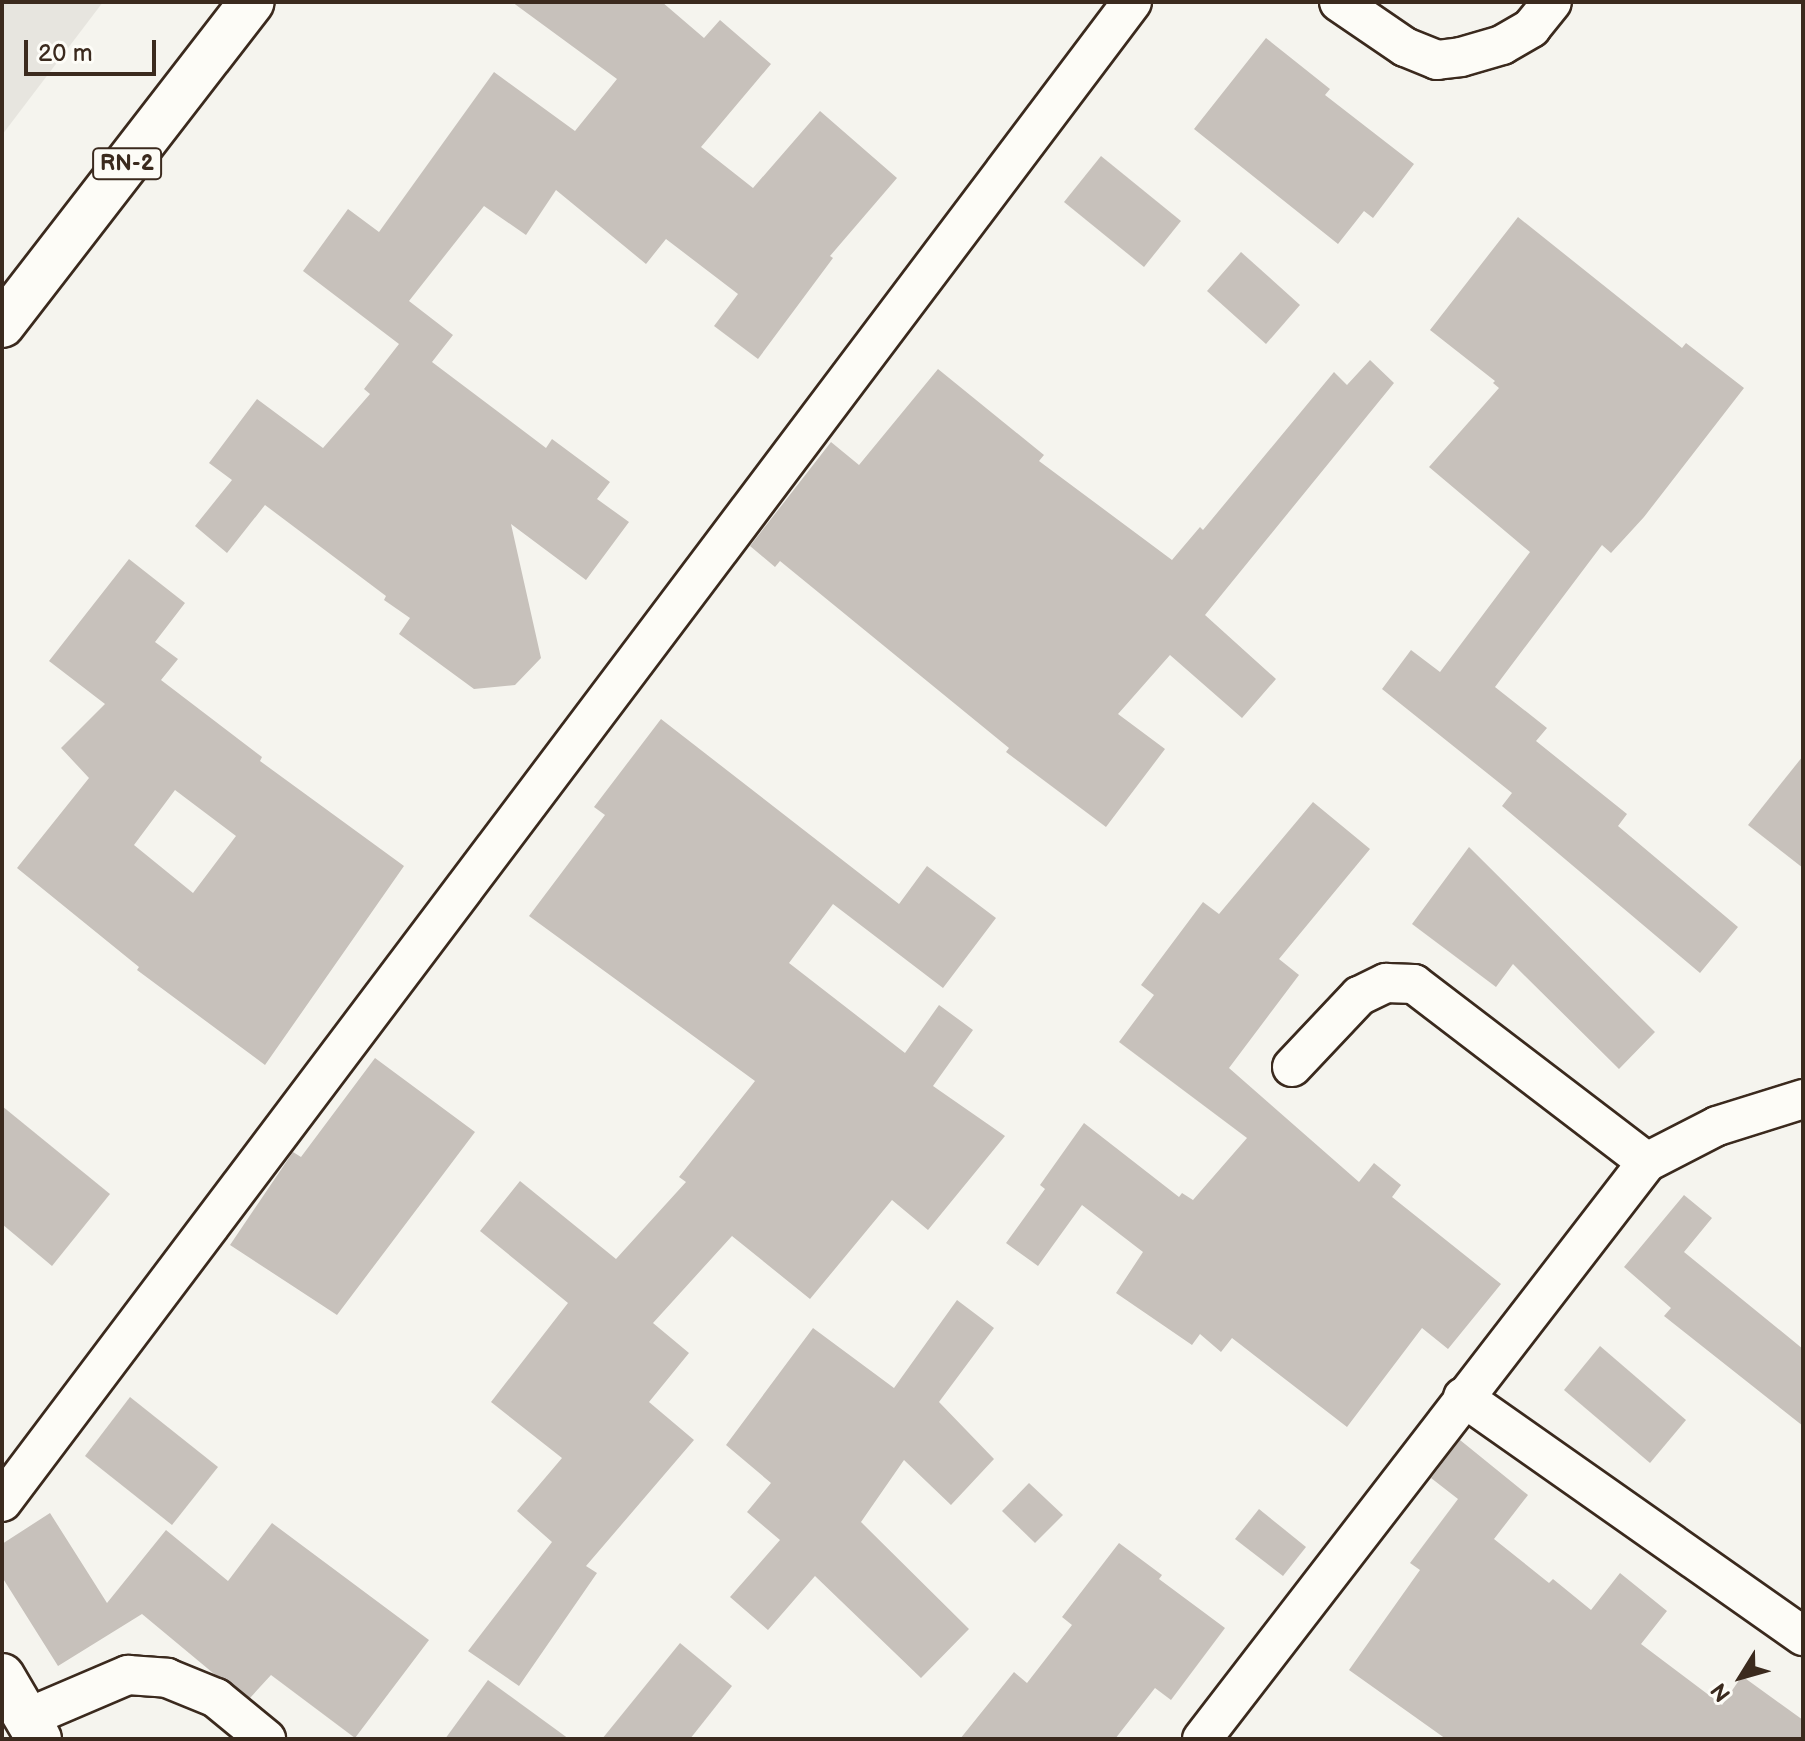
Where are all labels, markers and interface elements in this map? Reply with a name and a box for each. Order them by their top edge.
scale bar [28,24,160,74]
text: 20 m [38,39,93,68]
road number: RN-2 [91,146,163,182]
north arrow [1701,1637,1781,1717]
text: N [1706,1677,1737,1706]

